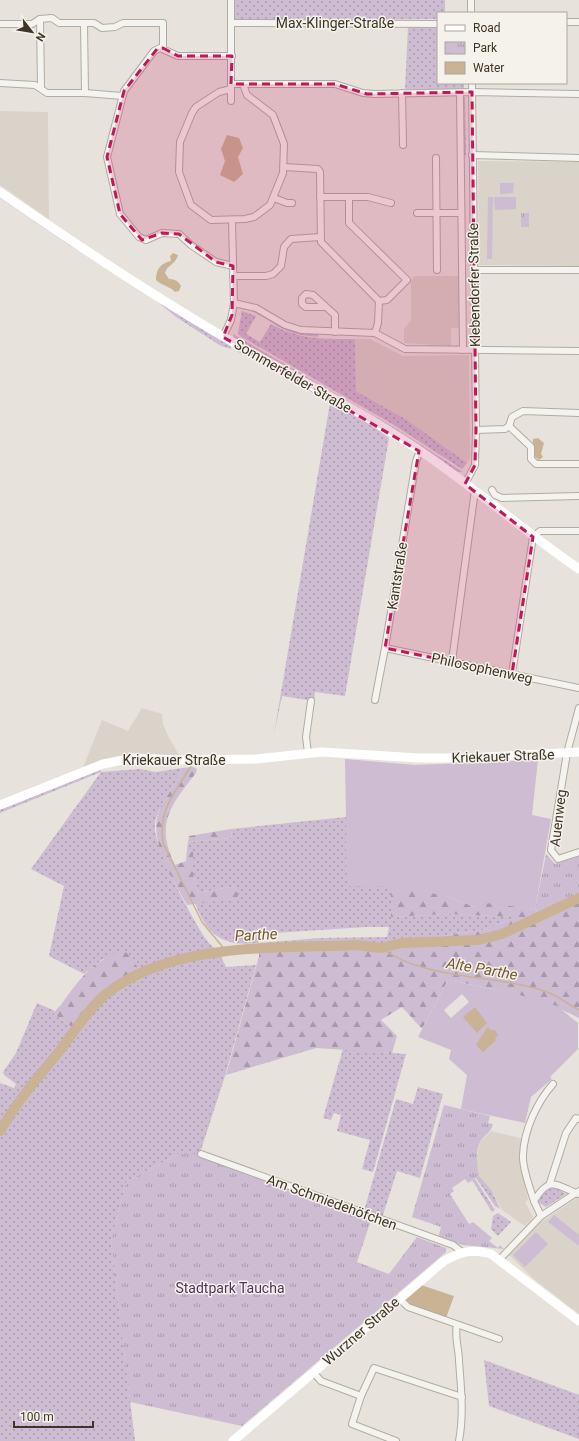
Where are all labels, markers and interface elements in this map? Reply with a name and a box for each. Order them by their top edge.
north arrow [12,12,52,52]
legend [437,12,567,84]
street label: Max-Klinger-Straße [276,15,394,31]
text: Road [473,21,501,35]
text: N [32,30,48,44]
text: Park [473,41,498,55]
text: Water [473,61,504,75]
street label: Klebendorfer Straße [465,223,483,347]
street label: Sommerfelder Straße [231,336,355,416]
street label: Kantstraße [384,541,410,611]
street label: Philosophenweg [430,649,534,687]
street label: Kriekauer Straße [451,746,555,766]
street label: Kriekauer Straße [122,752,226,768]
street label: Auenweg [547,788,569,848]
water label: Parthe [234,925,278,945]
water label: Alte Parthe [444,954,519,984]
street label: Am Schmiedehöfchen [265,1171,399,1233]
park label: Stadtpark Taucha [175,1280,285,1296]
street label: Wurzner Straße [320,1294,402,1368]
scale bar [14,1403,93,1429]
text: 100 m [20,1410,54,1424]

